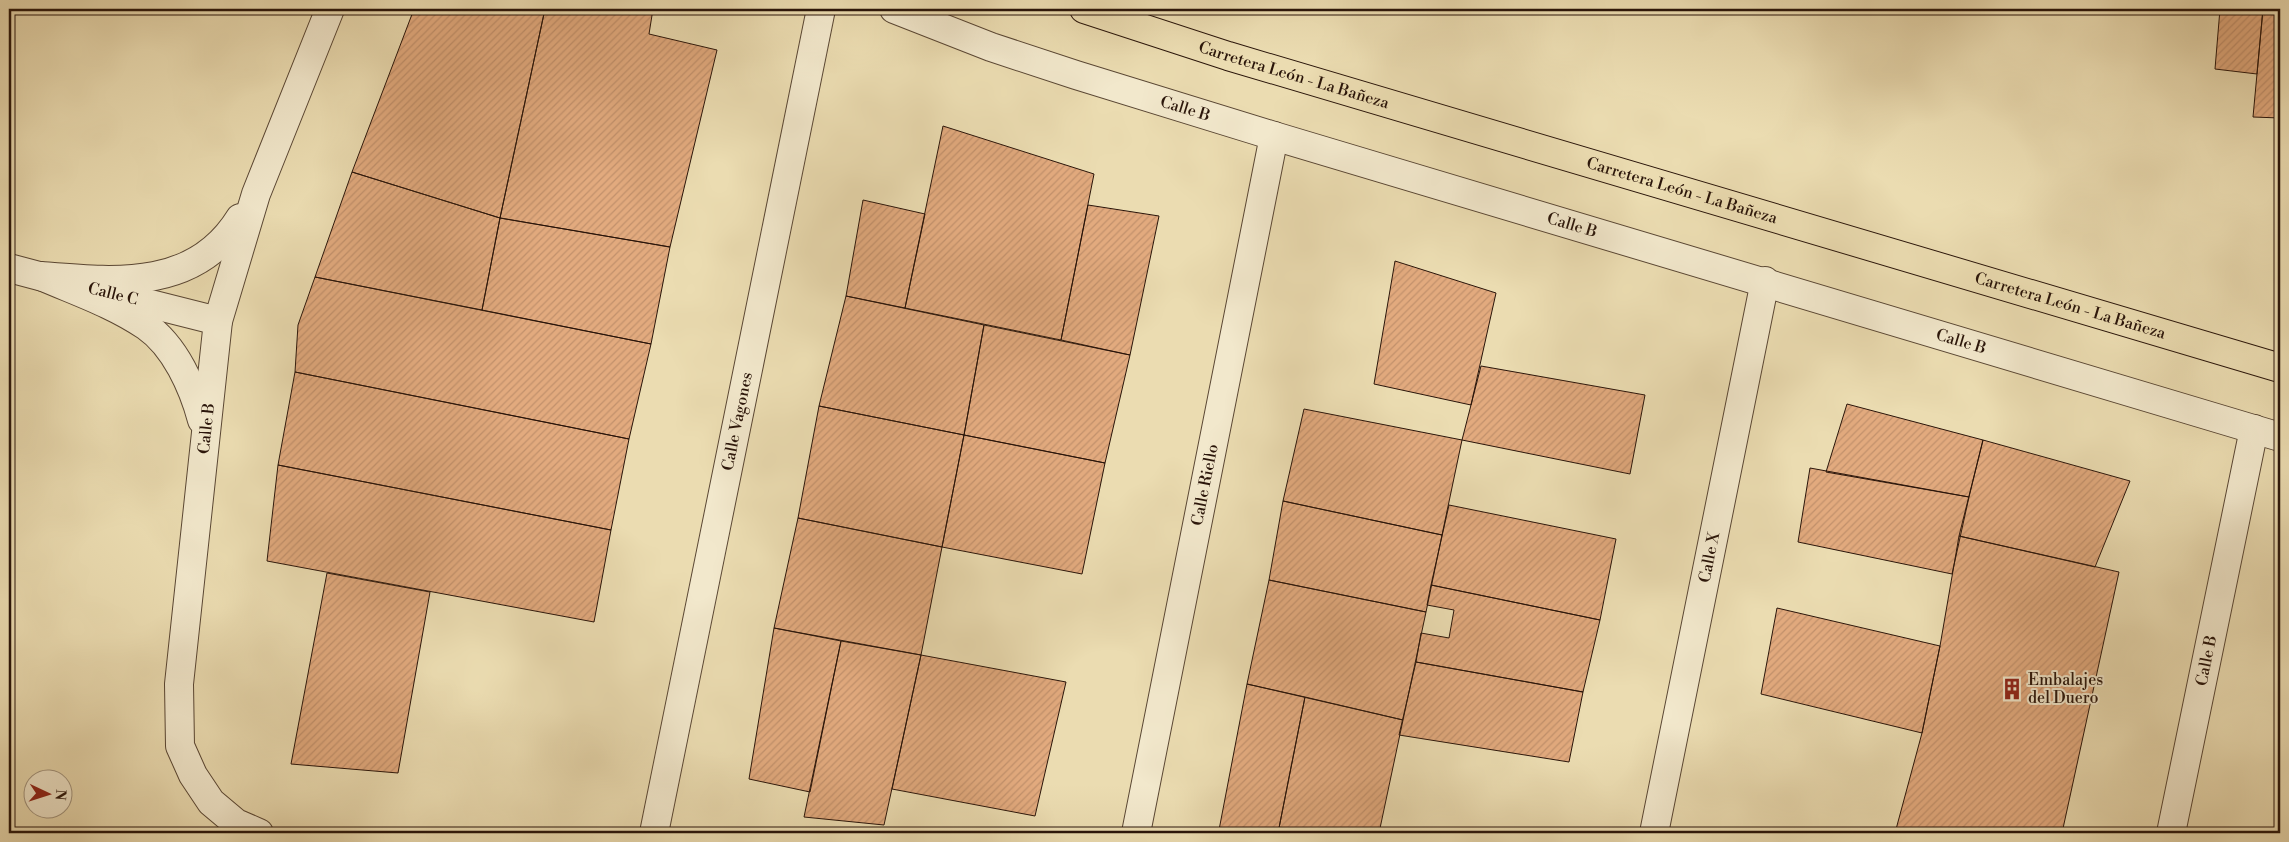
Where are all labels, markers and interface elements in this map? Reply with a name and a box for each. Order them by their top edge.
street label: Carretera León - La Bañeza [1196,37,1392,113]
street label: Calle B [1158,92,1213,126]
street label: Carretera León - La Bañeza [1584,153,1781,229]
street label: Calle B [1545,208,1600,242]
street label: Carretera León - La Bañeza [1972,268,2169,344]
street label: Calle C [86,278,140,310]
street label: Calle B [1934,325,1988,358]
street label: Calle Vagones [718,370,757,472]
street label: Calle B [194,402,219,455]
street label: Calle Riello [1187,442,1223,527]
street label: Calle X [1695,529,1724,584]
street label: Calle B [2191,633,2221,688]
place label: Embalajes del Duero [2028,670,2103,708]
building icon: Embalajes del Duero [1999,676,2025,702]
north arrow [22,770,72,820]
text: N [51,789,69,801]

